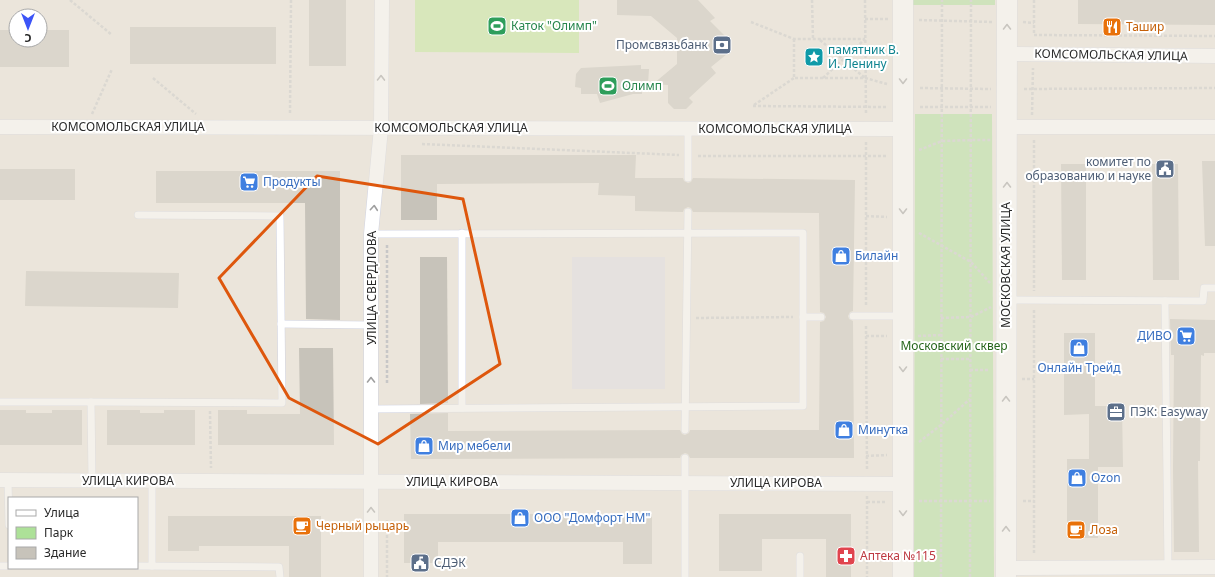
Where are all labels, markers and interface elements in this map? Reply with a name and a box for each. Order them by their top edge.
north arrow [8,8,48,48]
sports icon: Каток "Олимп" [486,15,508,37]
restaurant icon: Ташир [1101,16,1123,38]
place label: Каток "Олимп" [511,17,597,34]
place label: Ташир [1126,18,1164,35]
one-way arrow [1003,24,1011,30]
text: С [24,31,32,46]
bank icon: Промсвязьбанк [711,34,733,56]
place label: Промсвязьбанк [616,36,709,53]
place label: памятник В. И. Ленину [828,41,899,72]
street label: КОМСОМОЛЬСКАЯ УЛИЦА [1034,45,1188,64]
place icon: памятник В. И. Ленину [803,46,825,68]
one-way arrow [377,75,386,81]
sports icon: Олимп [597,75,619,97]
place label: Олимп [622,77,662,94]
one-way arrow [899,78,907,84]
street label: КОМСОМОЛЬСКАЯ УЛИЦА [51,118,205,135]
street label: КОМСОМОЛЬСКАЯ УЛИЦА [374,119,528,136]
street label: КОМСОМОЛЬСКАЯ УЛИЦА [698,120,852,137]
place label: комитет по образованию и науке [1025,153,1151,184]
public building icon: комитет по образованию и науке [1154,158,1176,180]
supermarket icon: Продукты [238,171,260,193]
place label: Продукты [263,173,321,190]
one-way arrow [1003,182,1011,188]
street label: МОСКОВСКАЯ УЛИЦА [997,202,1014,328]
one-way arrow [369,205,378,211]
one-way arrow [899,208,907,214]
street label: УЛИЦА СВЕРДЛОВА [363,231,380,345]
shop icon: Билайн [830,245,852,267]
place label: Билайн [855,247,898,264]
supermarket icon: ДИВО [1175,325,1197,347]
place label: ДИВО [1137,327,1172,344]
park label: Московский сквер [900,337,1008,354]
shop icon: Онлайн Трейд [1068,337,1090,359]
place label: Онлайн Трейд [1037,359,1121,376]
one-way arrow [899,366,907,372]
one-way arrow [367,377,375,383]
one-way arrow [1002,396,1010,402]
office icon: ПЭК: Easyway [1105,401,1127,423]
place label: ПЭК: Easyway [1130,403,1209,420]
shop icon: Минутка [833,419,855,441]
place label: Минутка [858,421,908,438]
shop icon: Мир мебели [413,435,435,457]
place label: Мир мебели [438,437,511,454]
shop icon: Ozon [1066,467,1088,489]
place label: Ozon [1091,469,1121,486]
street label: УЛИЦА КИРОВА [82,472,174,489]
street label: УЛИЦА КИРОВА [406,473,498,490]
street label: УЛИЦА КИРОВА [730,474,822,491]
legend [8,497,138,569]
text: Улица [44,504,79,521]
one-way arrow [367,507,375,513]
shop icon: ООО "Домфорт НМ" [509,507,531,529]
place label: ООО "Домфорт НМ" [534,509,650,526]
one-way arrow [899,510,907,516]
cafe icon: Черный рыцарь [291,515,313,537]
place label: Черный рыцарь [316,517,409,534]
cafe icon: Лоза [1065,519,1087,541]
place label: Лоза [1090,521,1118,538]
text: Парк [44,524,74,541]
one-way arrow [1002,526,1010,532]
text: Здание [44,544,87,561]
pharmacy icon: Аптека №115 [835,545,857,567]
place label: Аптека №115 [860,547,936,564]
public building icon: СДЭК [409,552,431,574]
place label: СДЭК [434,554,466,571]

